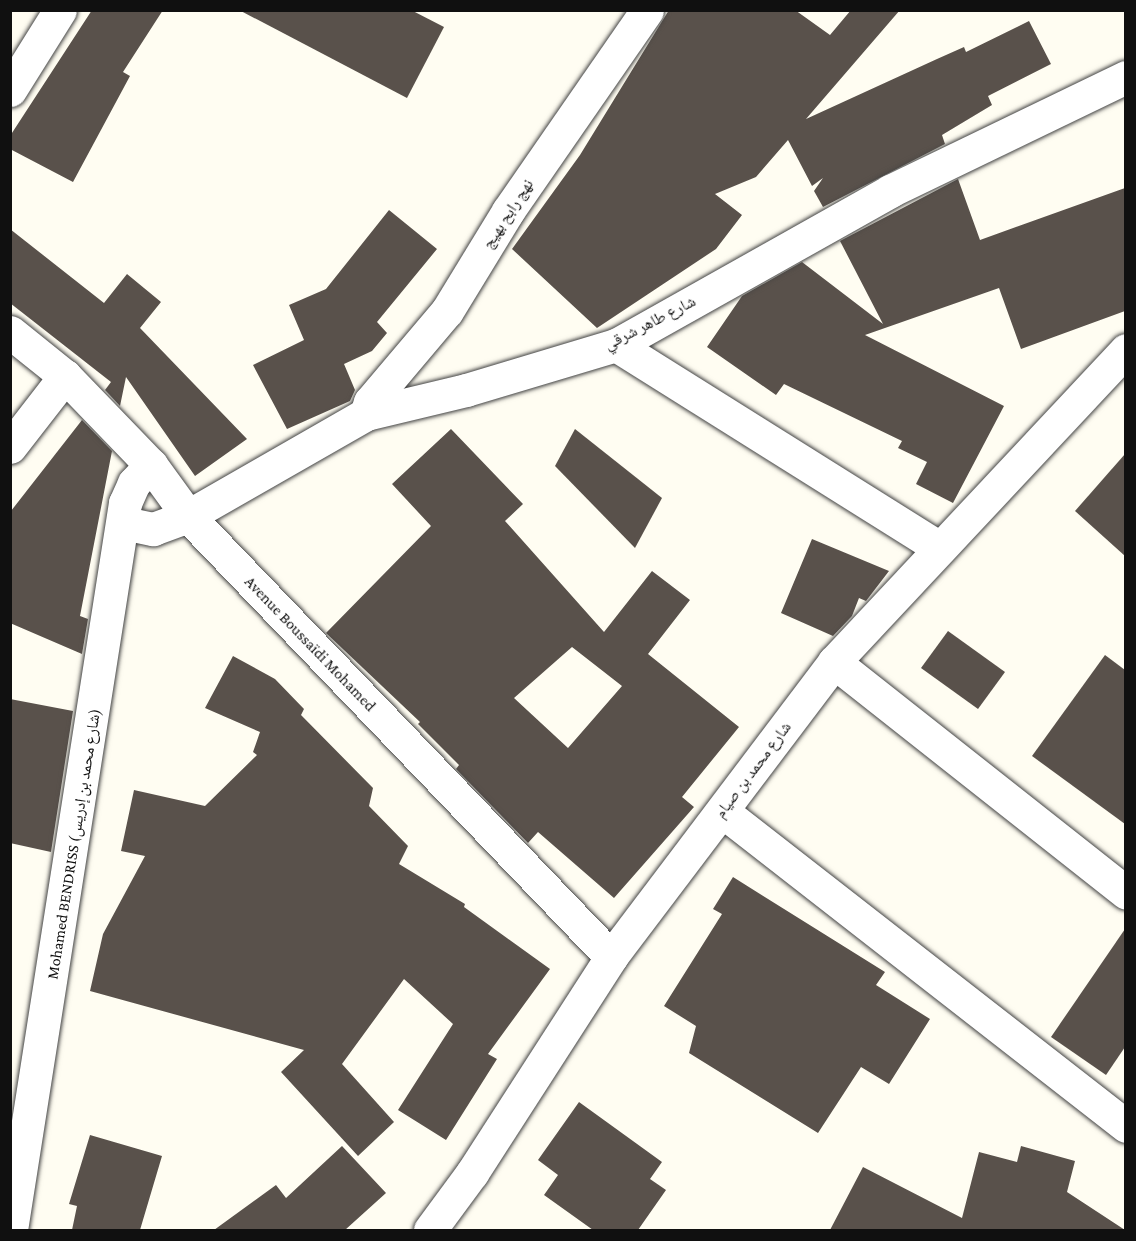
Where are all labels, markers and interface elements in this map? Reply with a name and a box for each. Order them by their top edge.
street label: نهج رابح بهيج [478,176,538,252]
street label: شارع طاهر شرقي [601,292,699,354]
street label: Avenue Boussaïdi Mohamed [240,572,380,716]
street label: Mohamed BENDRISS (شارع محمد بن إدريس) [43,707,105,981]
street label: شارع محمد بن صيام [711,718,795,822]

